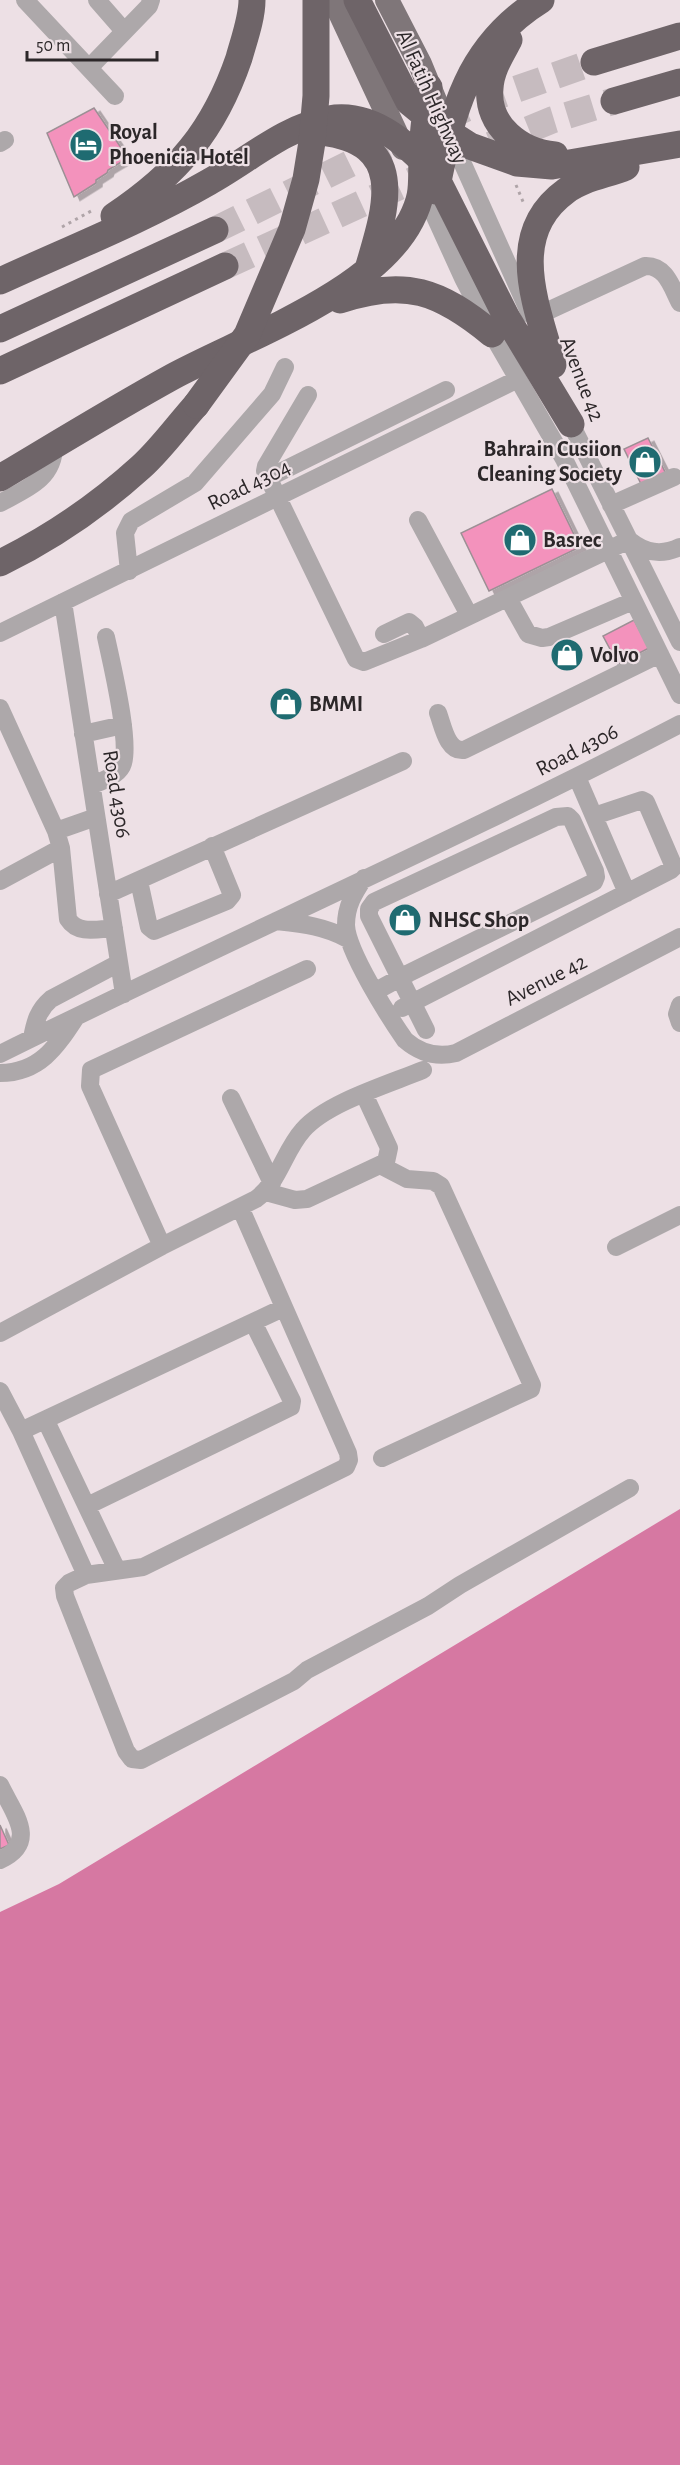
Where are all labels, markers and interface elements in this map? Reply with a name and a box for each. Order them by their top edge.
scale bar [27,24,158,62]
street label: Al Fatih Highway [393,27,472,168]
text: 50 m [36,37,70,55]
place label: Royal Phoenicia Hotel [109,121,249,168]
hotel icon: Royal Phoenicia Hotel [68,127,104,163]
street label: Avenue 42 [556,334,608,424]
place label: Bahrain Cusiion Cleaning Society [477,438,622,486]
shop icon: Bahrain Cusiion Cleaning Society [627,444,663,480]
street label: Road 4304 [204,456,294,514]
shop icon: Basrec [502,522,538,558]
place label: Basrec [543,529,602,551]
shop icon: Volvo [549,637,585,673]
place label: Volvo [590,644,639,666]
shop icon: BMMI [268,686,304,722]
place label: BMMI [309,693,363,715]
street label: Road 4306 [532,720,622,780]
street label: Road 4306 [99,748,135,840]
shop icon: NHSC Shop [387,902,423,938]
place label: NHSC Shop [428,909,529,931]
street label: Avenue 42 [502,950,590,1010]

